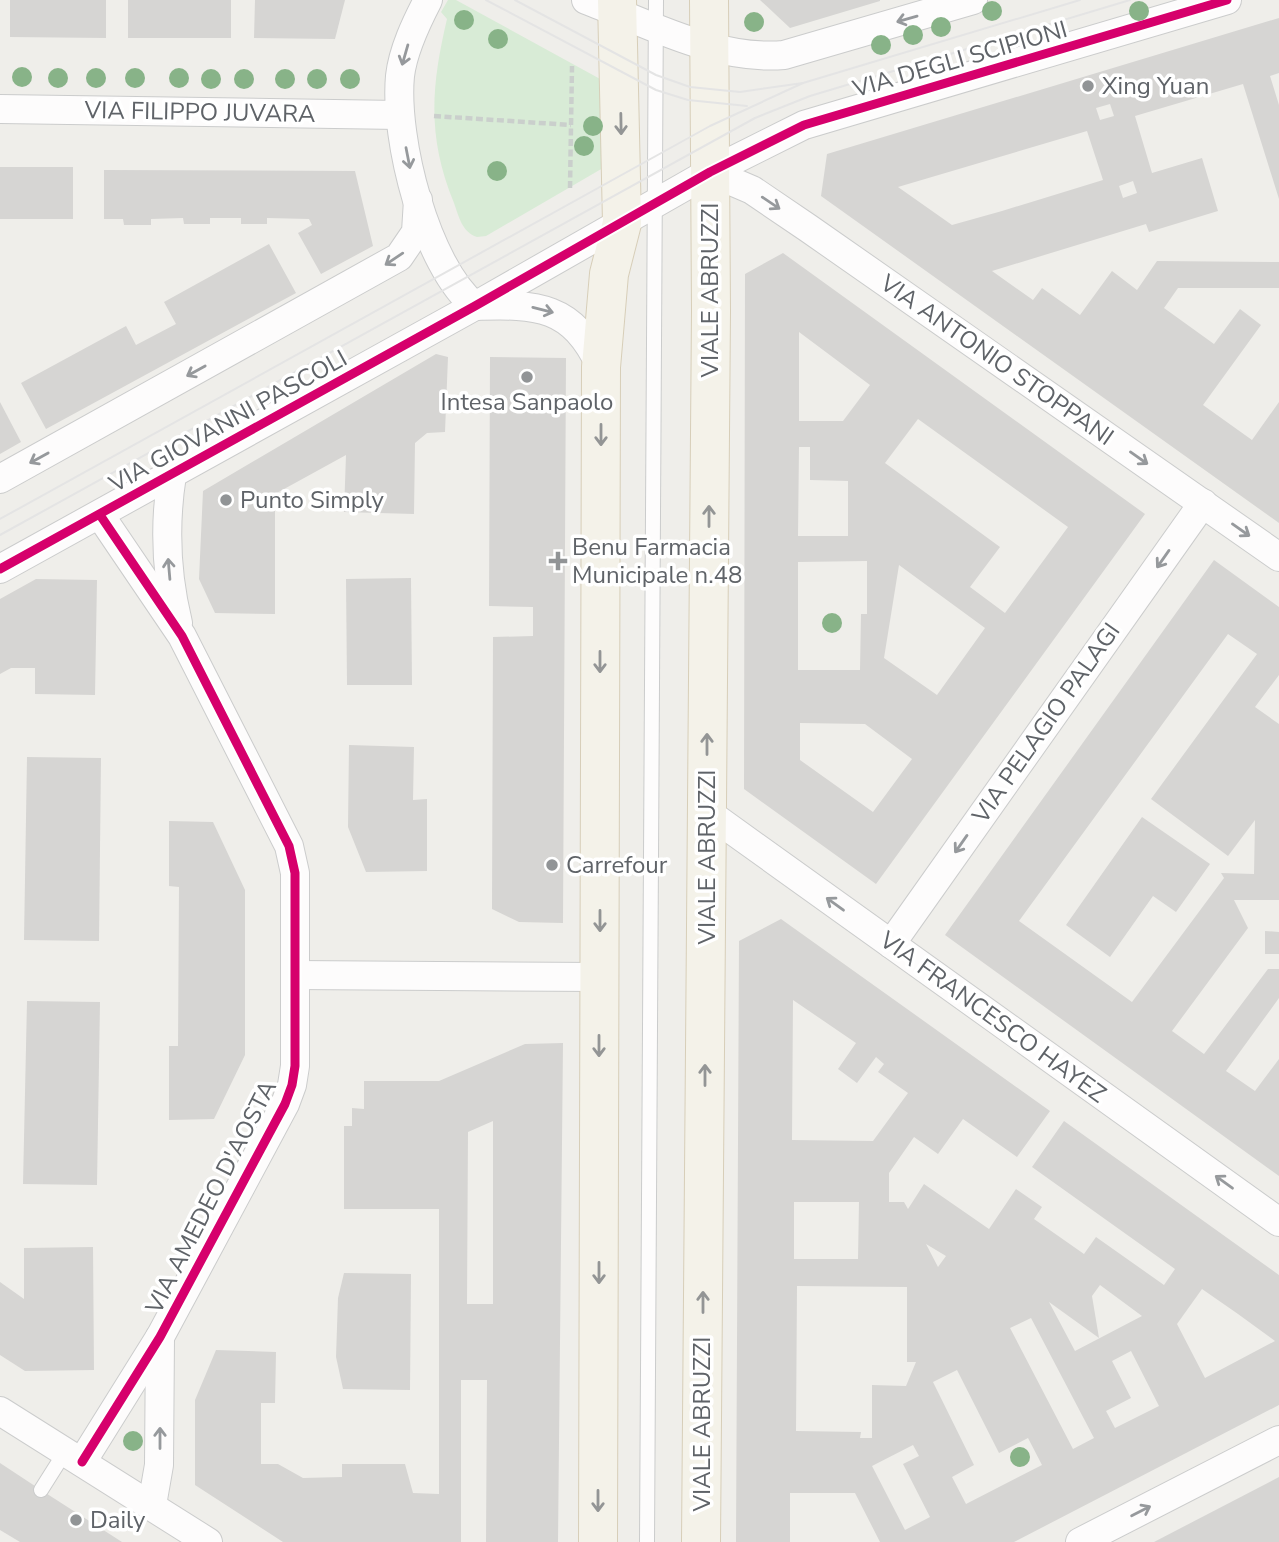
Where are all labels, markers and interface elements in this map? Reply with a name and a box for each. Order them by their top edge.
street label: VIA DEGLI SCIPIONI [848,13,1071,105]
one-way arrow [896,13,919,26]
one-way arrow [398,44,411,66]
place label: Xing Yuan [1102,70,1209,102]
marker: Xing Yuan [1080,78,1096,94]
street label: VIA FILIPPO JUVARA [83,94,316,130]
one-way arrow [614,112,628,135]
one-way arrow [401,146,415,169]
one-way arrow [760,196,780,210]
street label: VIALE ABRUZZI [694,202,726,379]
one-way arrow [385,252,404,266]
street label: VIA ANTONIO STOPPANI [873,267,1120,453]
one-way arrow [531,304,553,317]
street label: VIA GIOVANNI PASCOLI [102,342,353,500]
one-way arrow [186,364,206,378]
marker: Intesa Sanpaolo [519,369,535,385]
place label: Intesa Sanpaolo [441,386,613,418]
one-way arrow [594,423,608,446]
one-way arrow [1128,451,1148,465]
one-way arrow [29,452,50,465]
place label: Punto Simply [240,484,385,516]
marker: Punto Simply [218,492,234,508]
one-way arrow [702,505,715,528]
one-way arrow [1231,523,1250,537]
place label: Benu Farmacia Municipale n.48 [572,531,742,591]
one-way arrow [1156,549,1170,568]
marker: Benu Farmacia Municipale n.48 [550,553,566,569]
one-way arrow [162,558,175,581]
street label: VIA PELAGIO PALAGI [964,616,1127,830]
one-way arrow [593,651,607,674]
one-way arrow [700,733,714,756]
street label: VIALE ABRUZZI [691,769,723,946]
one-way arrow [953,834,968,853]
place label: Carrefour [566,849,668,881]
marker: Carrefour [544,857,560,873]
one-way arrow [826,897,845,911]
one-way arrow [593,910,606,933]
street label: VIA FRANCESCO HAYEZ [873,923,1113,1110]
one-way arrow [592,1034,606,1057]
one-way arrow [698,1064,712,1087]
street label: VIA AMEDEO D'AOSTA [138,1074,284,1320]
one-way arrow [1214,1175,1233,1190]
one-way arrow [592,1261,606,1284]
one-way arrow [696,1291,710,1314]
street label: VIALE ABRUZZI [686,1336,718,1513]
one-way arrow [153,1427,167,1450]
one-way arrow [591,1489,605,1512]
one-way arrow [1130,1503,1151,1517]
place label: Daily [90,1504,146,1536]
marker: Daily [68,1512,84,1528]

